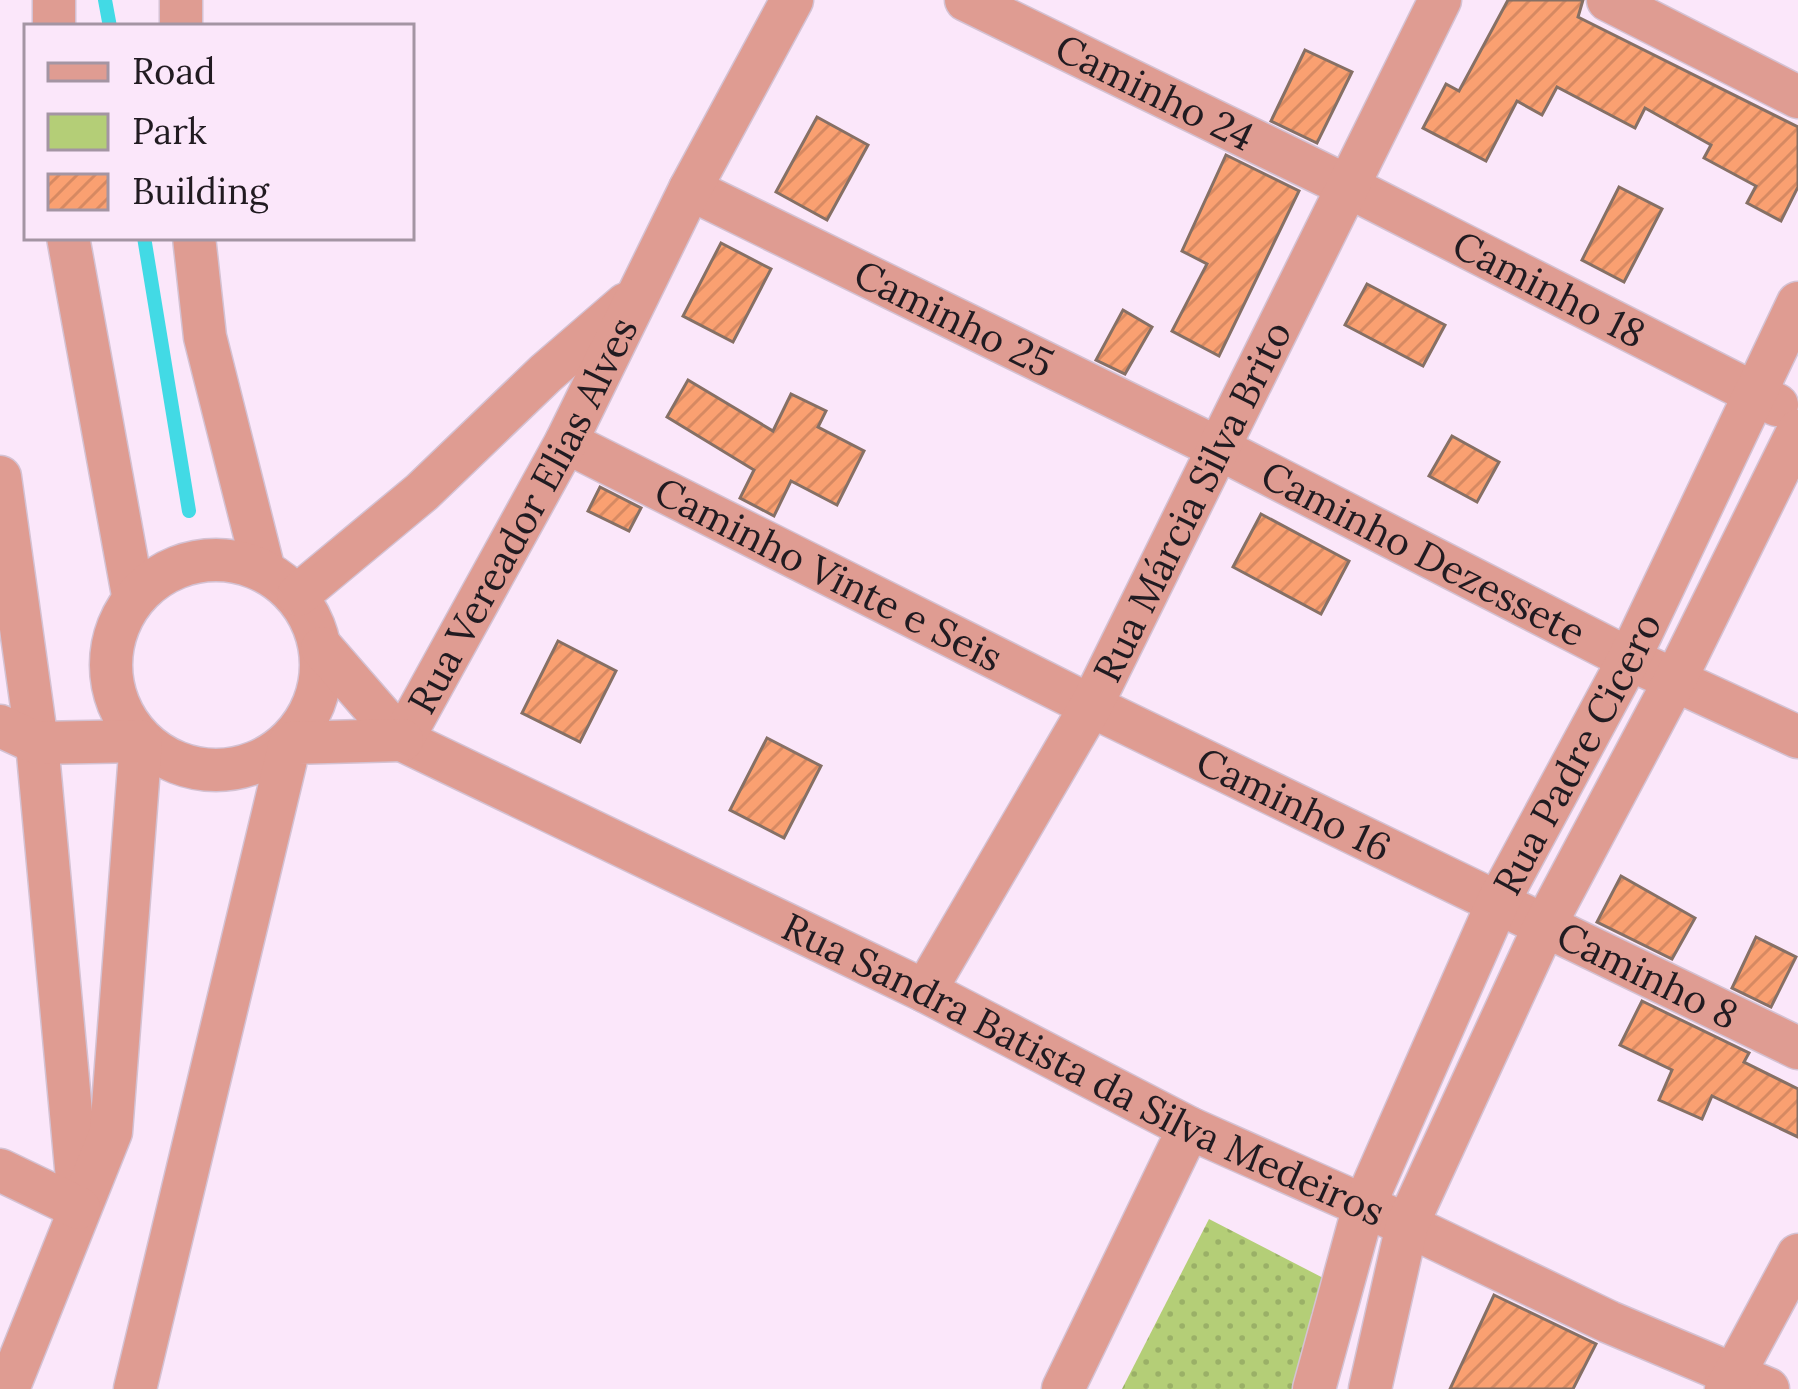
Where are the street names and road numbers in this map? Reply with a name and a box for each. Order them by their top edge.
street label: Caminho 24 [1047,23,1262,162]
street label: Caminho 18 [1445,219,1654,359]
street label: Caminho 25 [846,249,1062,388]
street label: Rua Vereador Elias Alves [396,309,648,722]
street label: Rua Márcia Silva Brito [1082,313,1302,690]
street label: Caminho Dezessete [1253,450,1594,657]
street label: Caminho Vinte e Seis [646,466,1011,682]
street label: Rua Padre Cicero [1482,605,1672,903]
street label: Caminho 16 [1188,736,1399,872]
street label: Rua Sandra Batista da Silva Medeiros [774,901,1393,1237]
street label: Caminho 8 [1549,910,1746,1040]

